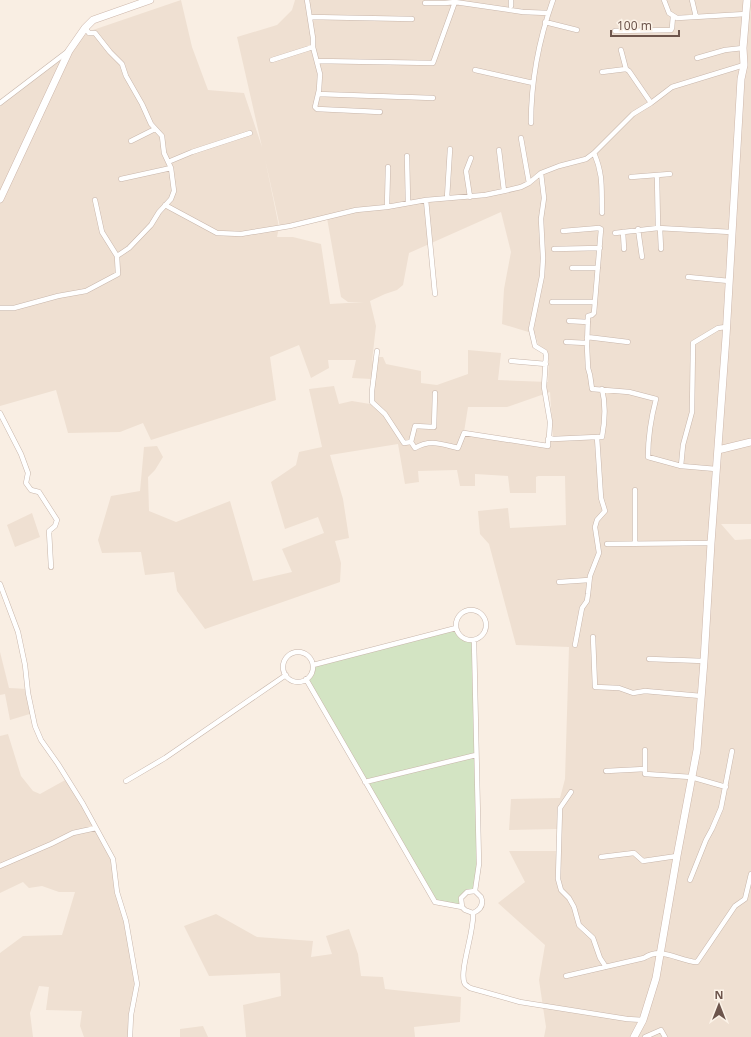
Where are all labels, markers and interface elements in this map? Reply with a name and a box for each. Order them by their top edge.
scale bar [611,12,679,38]
text: 100 m [617,17,652,34]
north arrow [699,985,739,1025]
text: N [715,987,723,1002]

